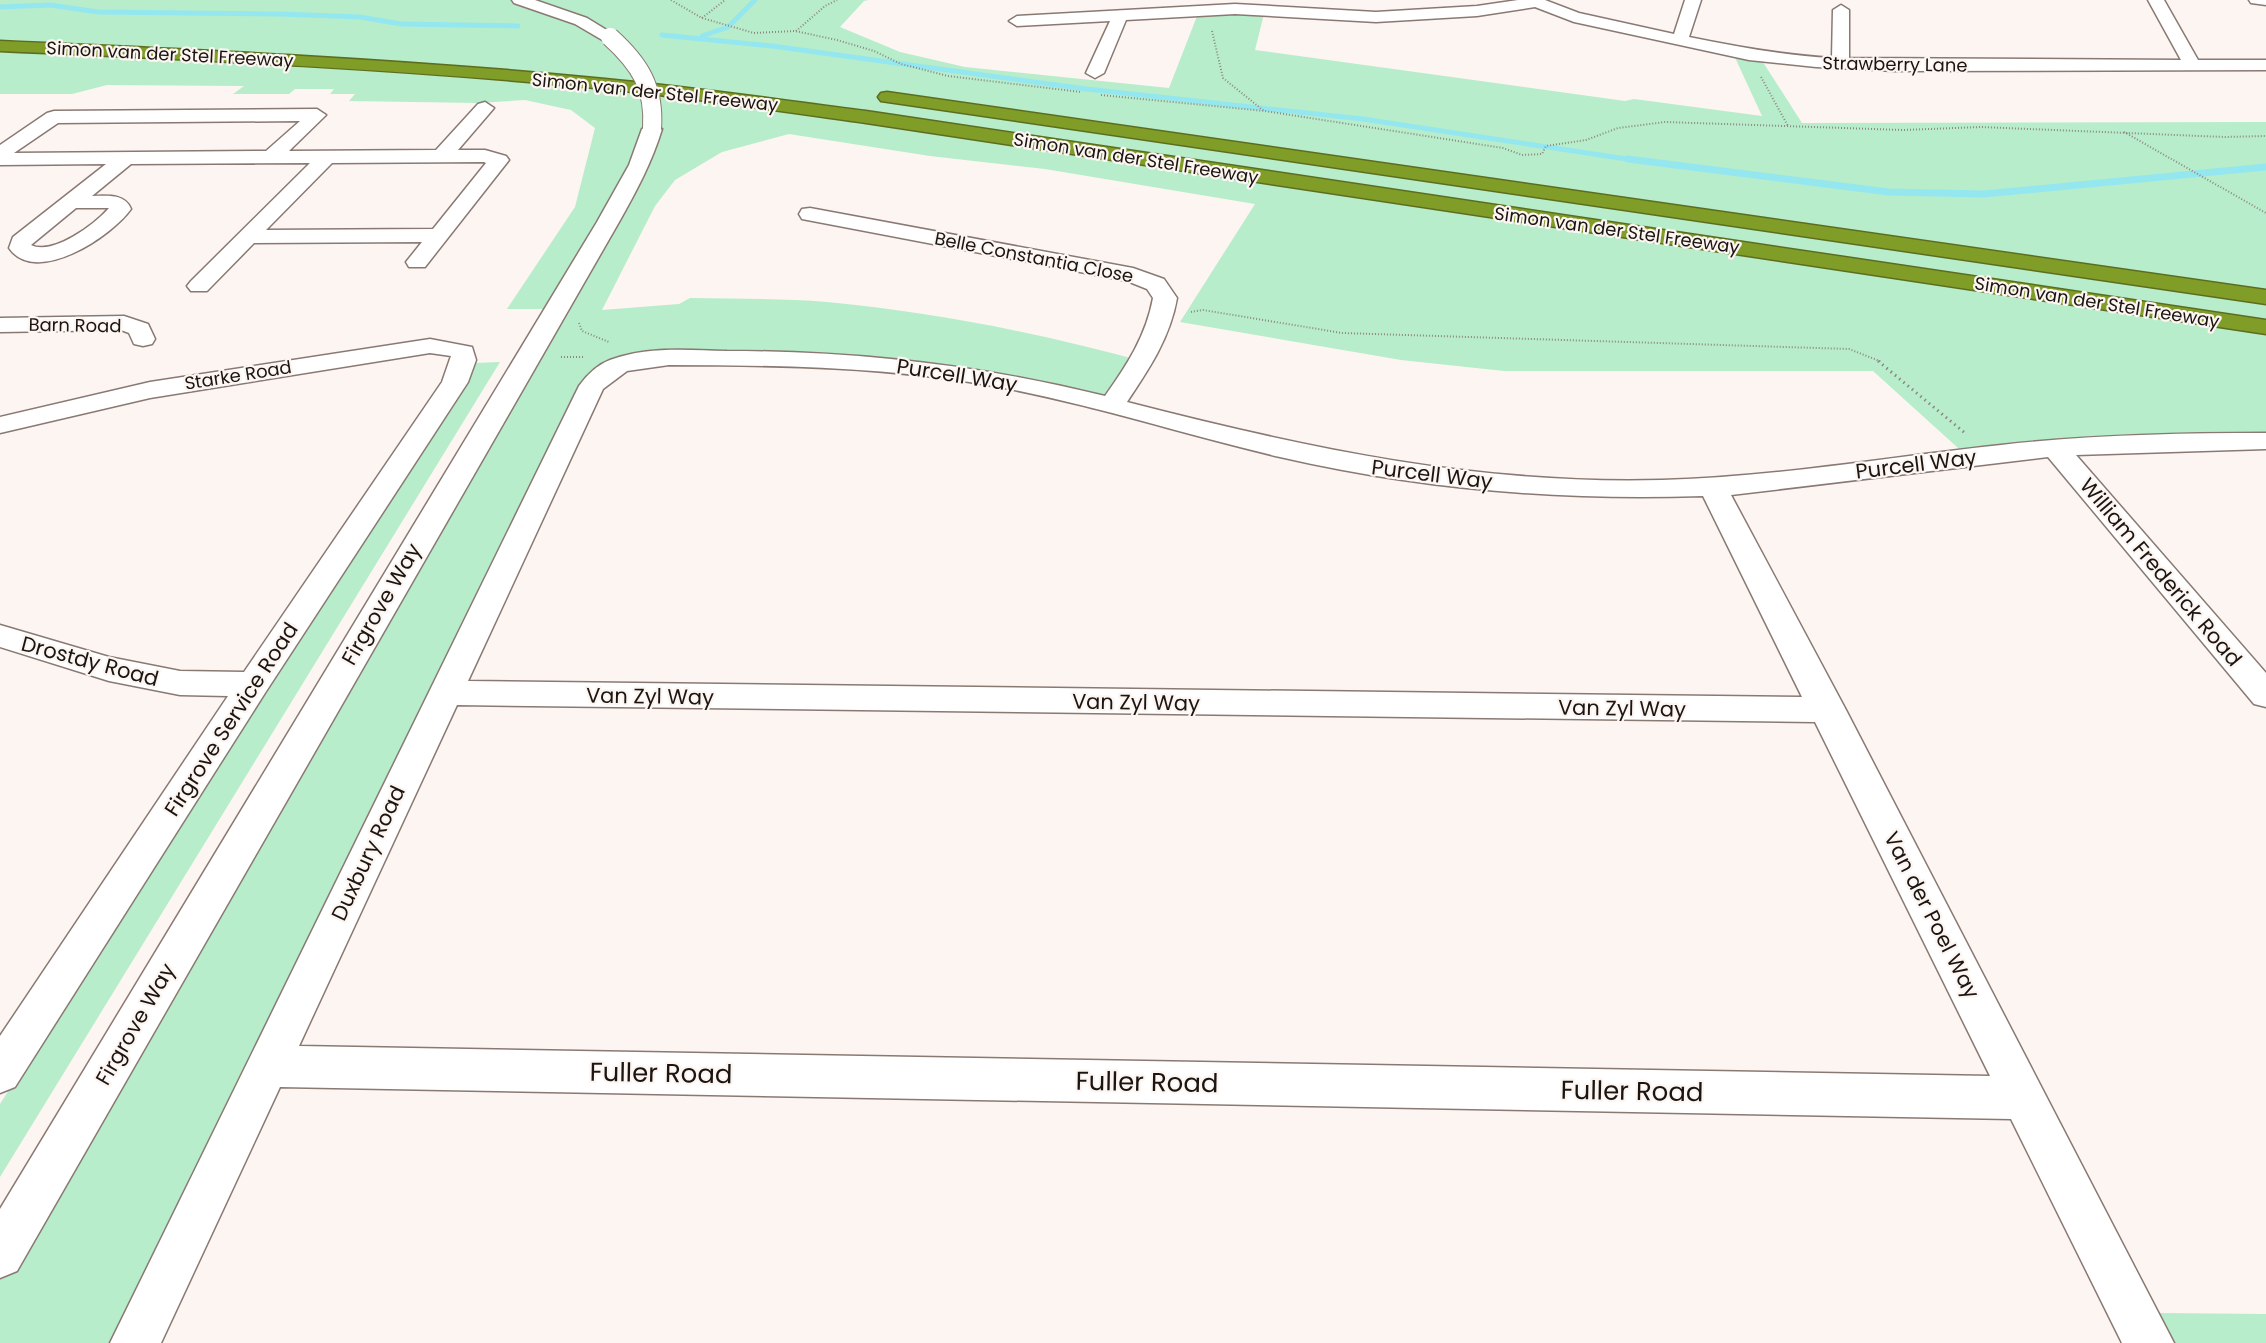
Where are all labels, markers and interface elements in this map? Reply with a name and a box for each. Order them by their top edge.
street label: Simon van der Stel Freeway [46,35,294,73]
street label: Strawberry Lane [1822,50,1968,78]
street label: Simon van der Stel Freeway [531,67,779,117]
street label: Simon van der Stel Freeway [1012,126,1260,190]
street label: Simon van der Stel Freeway [1493,200,1741,260]
street label: Belle Constantia Close [932,225,1136,289]
street label: Simon van der Stel Freeway [1973,270,2221,334]
street label: Barn Road [28,312,122,338]
street label: Purcell Way [895,351,1020,399]
street label: Starke Road [183,354,293,396]
street label: Purcell Way [1854,442,1978,486]
street label: Purcell Way [1370,452,1494,496]
street label: William Frederick Road [2073,472,2249,672]
street label: Firgrove Way [334,538,428,670]
street label: Firgrove Service Road [157,617,305,821]
street label: Drostdy Road [18,629,162,693]
street label: Van Zyl Way [586,680,714,712]
street label: Van Zyl Way [1072,686,1200,718]
street label: Van Zyl Way [1558,692,1686,724]
street label: Duxbury Road [324,781,412,925]
street label: Van der Poel Way [1877,826,1987,1004]
street label: Firgrove Way [88,958,182,1090]
street label: Fuller Road [589,1054,733,1092]
street label: Fuller Road [1075,1063,1219,1101]
street label: Fuller Road [1560,1072,1704,1110]

